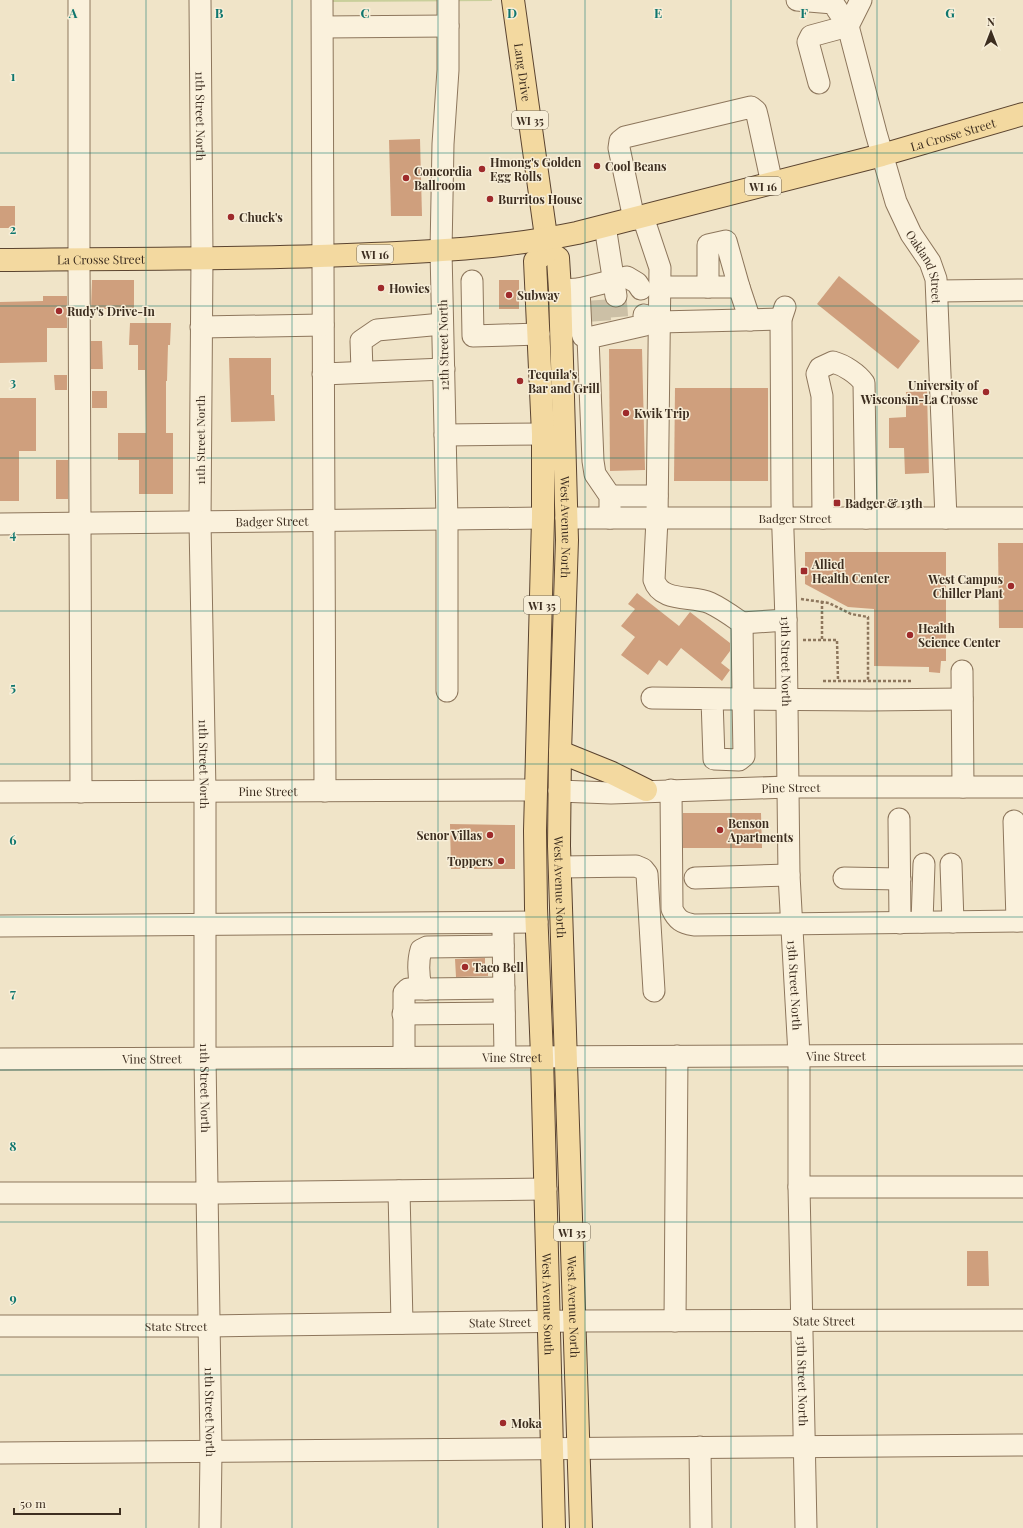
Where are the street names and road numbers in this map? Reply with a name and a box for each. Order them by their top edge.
street label: Lang Drive [511,42,535,103]
street label: 11th Street North [193,71,209,161]
road number: WI 35 [512,111,548,129]
street label: La Crosse Street [908,114,998,154]
road number: WI 16 [745,177,781,195]
street label: Oakland Street [902,227,945,305]
road number: WI 16 [357,245,393,263]
street label: La Crosse Street [57,251,146,267]
street label: 12th Street North [434,299,452,391]
street label: 11th Street North [192,395,208,485]
street label: West Avenue North [557,475,575,579]
street label: Badger Street [758,510,832,526]
street label: Badger Street [235,513,309,529]
road number: WI 35 [524,596,560,614]
street label: 13th Street North [778,616,795,707]
street label: 11th Street North [196,719,213,809]
street label: Pine Street [761,779,821,796]
street label: Pine Street [238,783,298,799]
street label: West Avenue North [551,835,570,938]
street label: 13th Street North [785,939,806,1031]
street label: 11th Street North [197,1043,214,1133]
street label: Vine Street [805,1048,866,1064]
street label: Vine Street [481,1049,542,1065]
street label: Vine Street [121,1050,182,1067]
road number: WI 35 [554,1223,590,1241]
street label: West Avenue South [539,1252,558,1355]
street label: West Avenue North [564,1254,584,1358]
street label: State Street [793,1312,856,1329]
street label: State Street [469,1314,532,1330]
street label: State Street [145,1318,208,1334]
street label: 13th Street North [794,1336,812,1426]
street label: 11th Street North [202,1367,219,1457]

